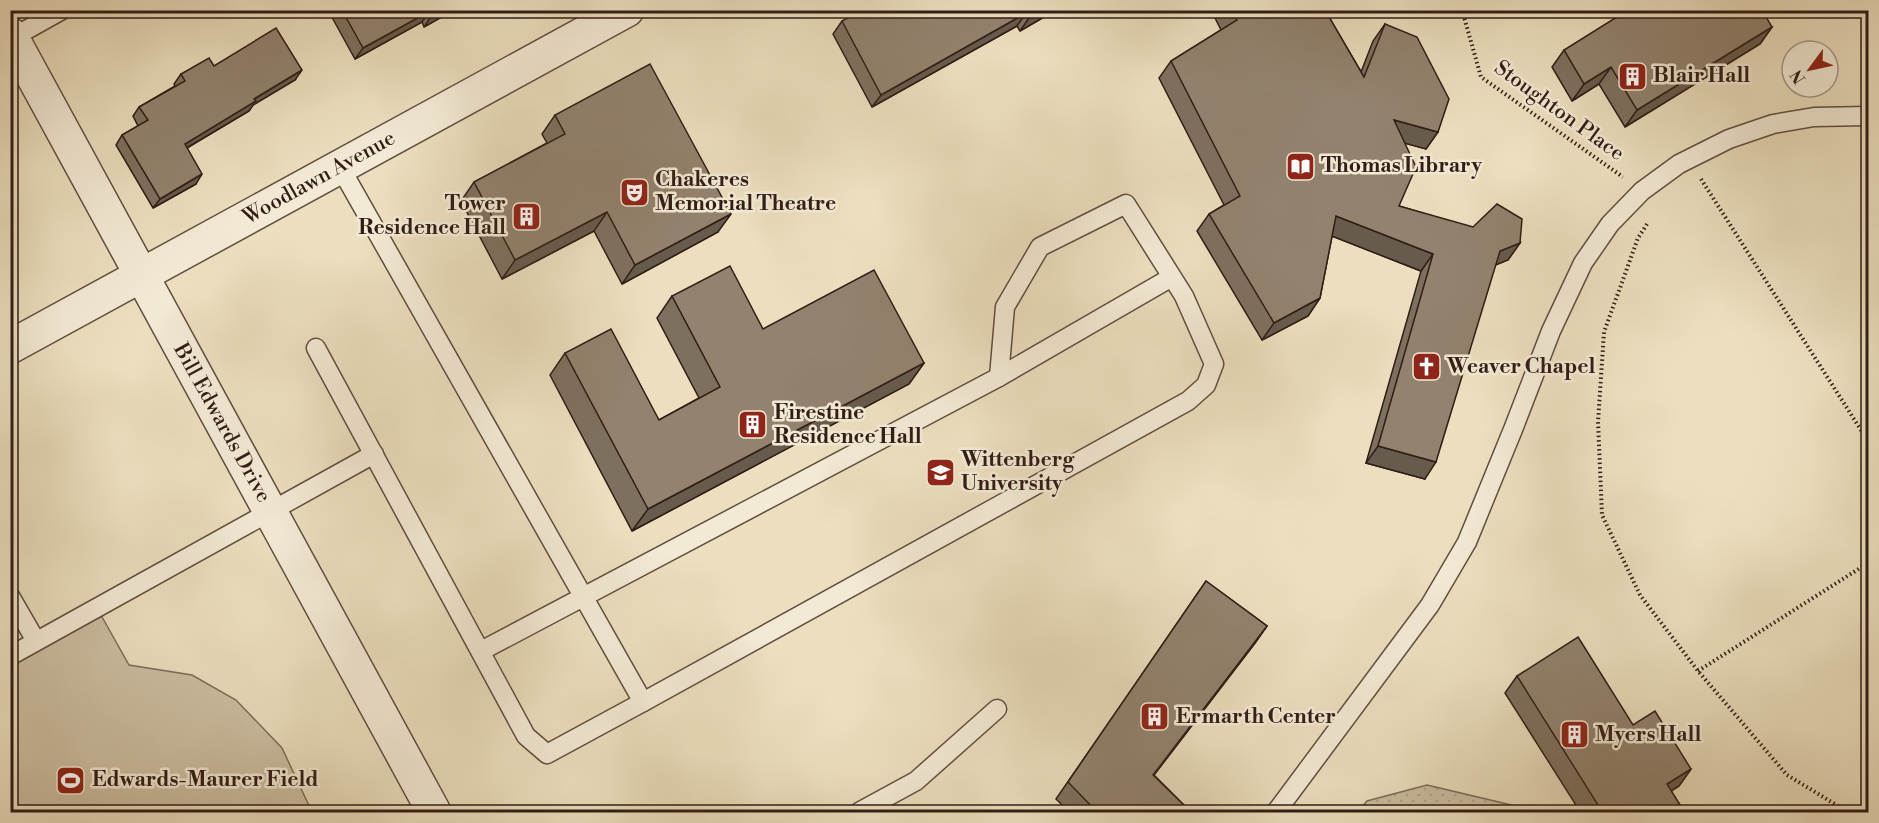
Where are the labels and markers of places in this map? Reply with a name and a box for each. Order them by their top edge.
building icon: Blair Hall [1616,60,1648,92]
place label: Blair Hall [1653,63,1750,89]
library icon: Thomas Library [1284,150,1316,182]
place label: Thomas Library [1321,153,1482,179]
place label: Chakeres Memorial Theatre [655,167,836,217]
theatre icon: Chakeres Memorial Theatre [618,176,650,208]
place label: Tower Residence Hall [358,191,506,241]
building icon: Tower Residence Hall [511,200,543,232]
church icon: Weaver Chapel [1410,351,1442,383]
place label: Weaver Chapel [1446,354,1595,380]
place label: Firestine Residence Hall [774,400,922,450]
building icon: Firestine Residence Hall [737,409,769,441]
place label: Wittenberg University [960,447,1075,497]
school or university icon: Wittenberg University [924,456,956,488]
building icon: Ermarth Center [1139,701,1171,733]
place label: Ermarth Center [1176,704,1336,730]
building icon: Myers Hall [1558,719,1590,751]
place label: Myers Hall [1595,722,1701,748]
sports icon: Edwards-Maurer Field [55,764,87,796]
place label: Edwards-Maurer Field [92,767,319,793]

